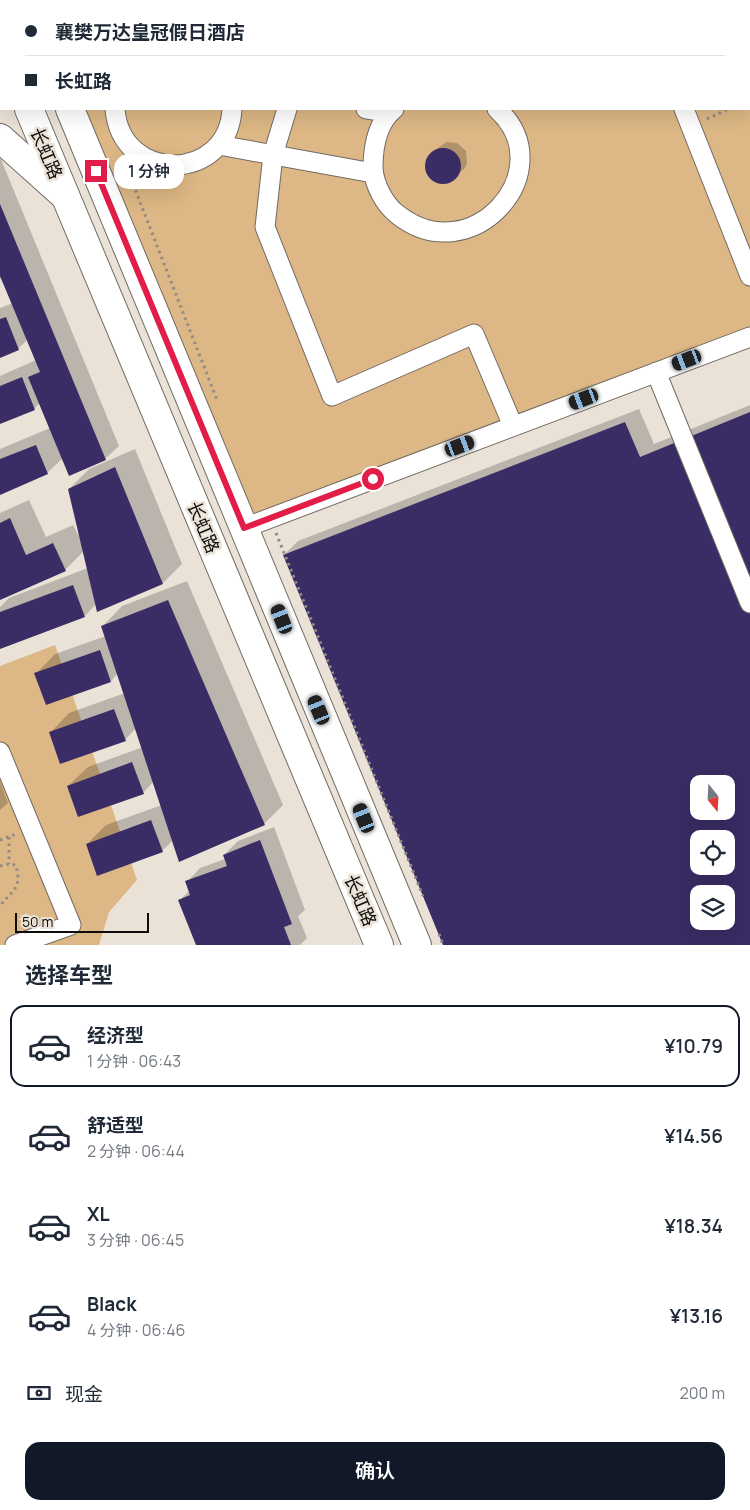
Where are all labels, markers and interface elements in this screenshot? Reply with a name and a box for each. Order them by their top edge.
text: 襄樊万达皇冠假日酒店 [55,19,245,45]
text: 长虹路 [55,68,112,94]
street label: 长虹路 [25,123,69,183]
callout: 1 分钟 [114,154,184,188]
route end [85,160,107,182]
text: 1 分钟 [128,160,170,182]
car [670,348,703,372]
car [567,387,600,411]
car [443,434,476,458]
route start [362,468,384,490]
street label: 长虹路 [182,497,226,557]
car [269,602,294,636]
car [306,693,331,727]
north arrow [690,775,735,820]
map controls [690,775,735,930]
car [351,801,376,835]
button: locate [690,830,735,875]
street label: 长虹路 [339,870,383,930]
button: layers [690,885,735,930]
scale bar [15,910,149,933]
text: 50 m [22,912,53,931]
text: 选择车型 [25,960,113,990]
text: 经济型 [87,1022,144,1048]
icon: car [27,1024,72,1069]
text: ¥10.79 [664,1033,723,1059]
text: 1 分钟 · 06:43 [87,1050,181,1072]
text: 舒适型 [87,1112,144,1138]
icon: car [27,1114,72,1159]
text: ¥14.56 [664,1123,723,1149]
text: 2 分钟 · 06:44 [87,1140,185,1162]
text: XL [87,1201,110,1227]
icon: car [27,1204,72,1249]
text: ¥18.34 [665,1213,723,1239]
text: 3 分钟 · 06:45 [87,1229,184,1251]
text: Black [87,1291,136,1317]
icon: car [27,1294,72,1339]
text: ¥13.16 [670,1303,723,1329]
text: 4 分钟 · 06:46 [87,1319,186,1341]
icon: cash [25,1379,53,1407]
text: 现金 [65,1381,103,1407]
text: 200 m [680,1382,725,1404]
button: 确认 [25,1442,725,1500]

